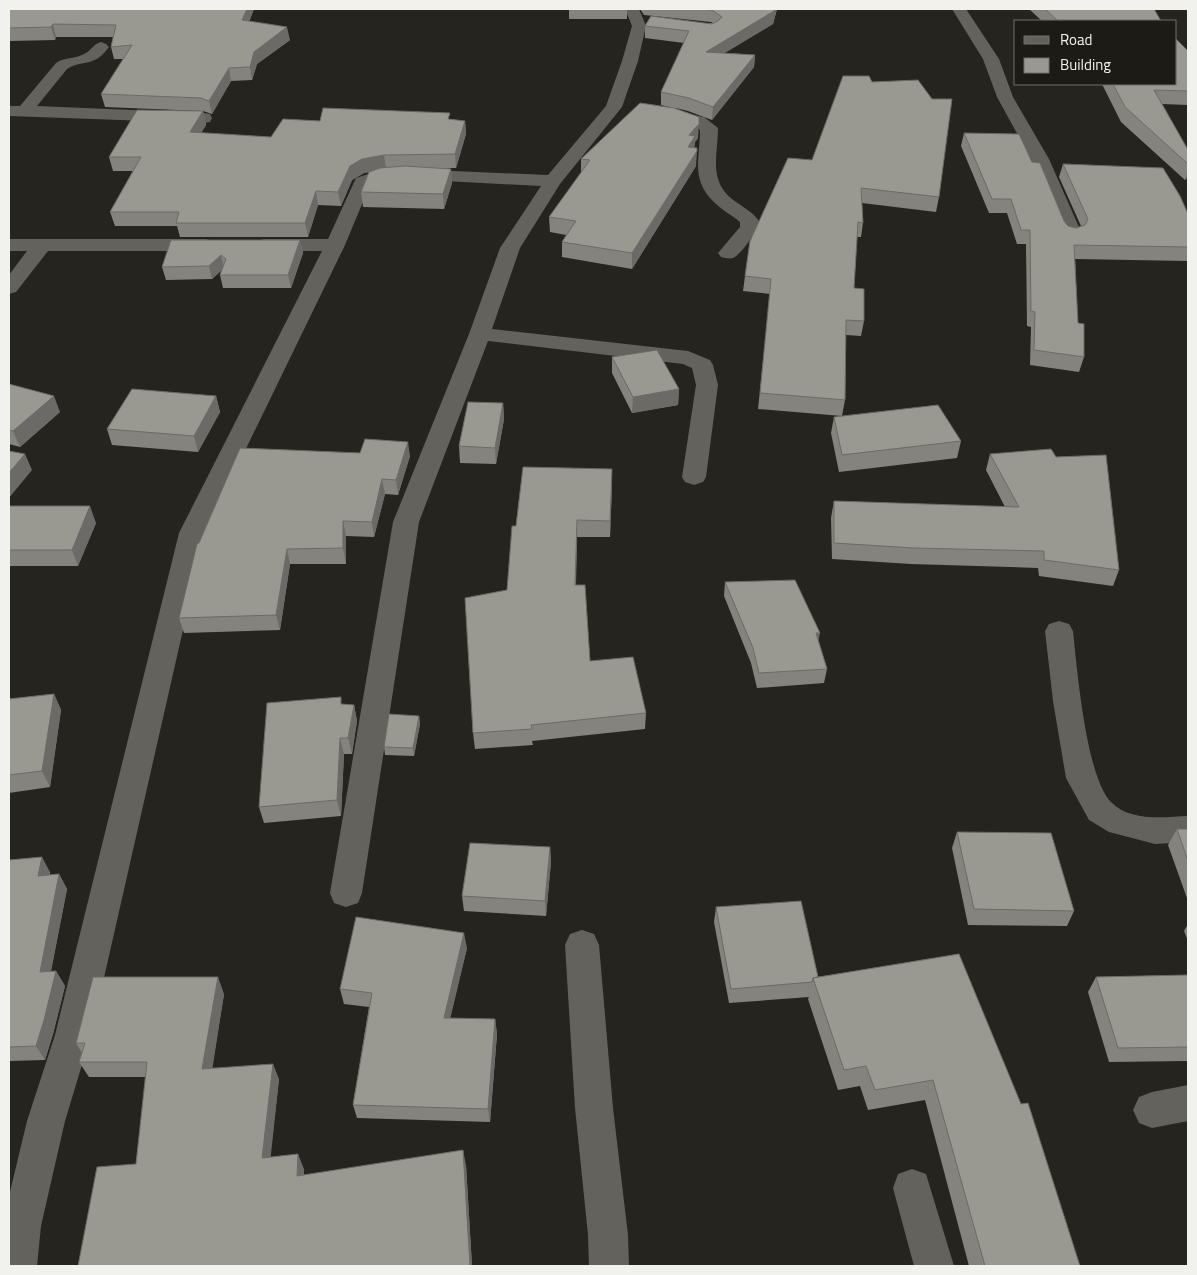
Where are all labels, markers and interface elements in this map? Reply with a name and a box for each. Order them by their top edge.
legend [1014,20,1177,85]
text: Road [1060,28,1092,51]
text: Building [1060,53,1111,76]

